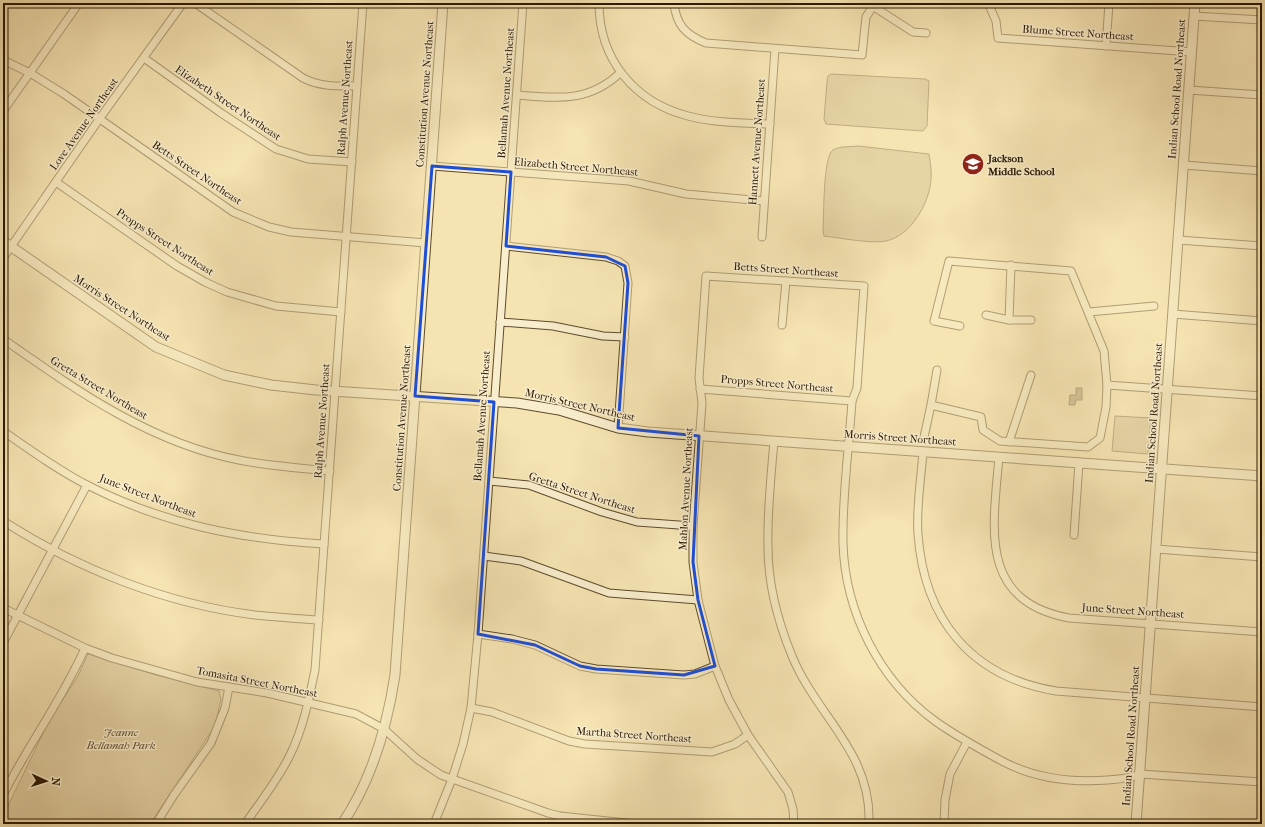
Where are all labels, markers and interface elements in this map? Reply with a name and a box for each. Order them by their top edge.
street label: Indian School Road Northeast [1166,18,1188,160]
street label: Constitution Avenue Northeast [413,20,437,168]
street label: Blume Street Northeast [1022,23,1134,43]
street label: Bellamah Avenue Northeast [495,27,517,159]
street label: Ralph Avenue Northeast [334,40,356,156]
street label: Elizabeth Street Northeast [173,63,283,143]
street label: Love Avenue Northeast [47,75,121,173]
street label: Hannett Avenue Northeast [746,78,768,206]
street label: Betts Street Northeast [150,138,244,208]
school or university icon: Jackson Middle School [960,151,986,177]
place label: Jackson Middle School [987,152,1056,178]
street label: Elizabeth Street Northeast [513,155,639,179]
street label: Propps Street Northeast [114,206,216,278]
street label: Betts Street Northeast [733,260,839,280]
street label: Morris Street Northeast [71,272,173,344]
street label: Indian School Road Northeast [1143,342,1165,484]
street label: Constitution Avenue Northeast [390,344,414,492]
street label: Bellamah Avenue Northeast [471,350,493,482]
street label: Gretta Street Northeast [48,354,150,422]
street label: Ralph Avenue Northeast [311,363,333,479]
street label: Propps Street Northeast [720,373,834,395]
street label: Morris Street Northeast [524,386,636,424]
street label: Mahlon Avenue Northeast [676,427,696,551]
street label: Morris Street Northeast [843,428,957,448]
street label: Gretta Street Northeast [527,470,637,516]
street label: June Street Northeast [97,471,198,520]
street label: June Street Northeast [1080,601,1185,621]
street label: Tomasita Street Northeast [195,664,319,700]
street label: Indian School Road Northeast [1120,665,1142,807]
street label: Martha Street Northeast [576,724,692,746]
park label: Jeanne Bellamah Park [86,726,156,752]
north arrow [26,761,66,801]
text: N [49,777,62,787]

